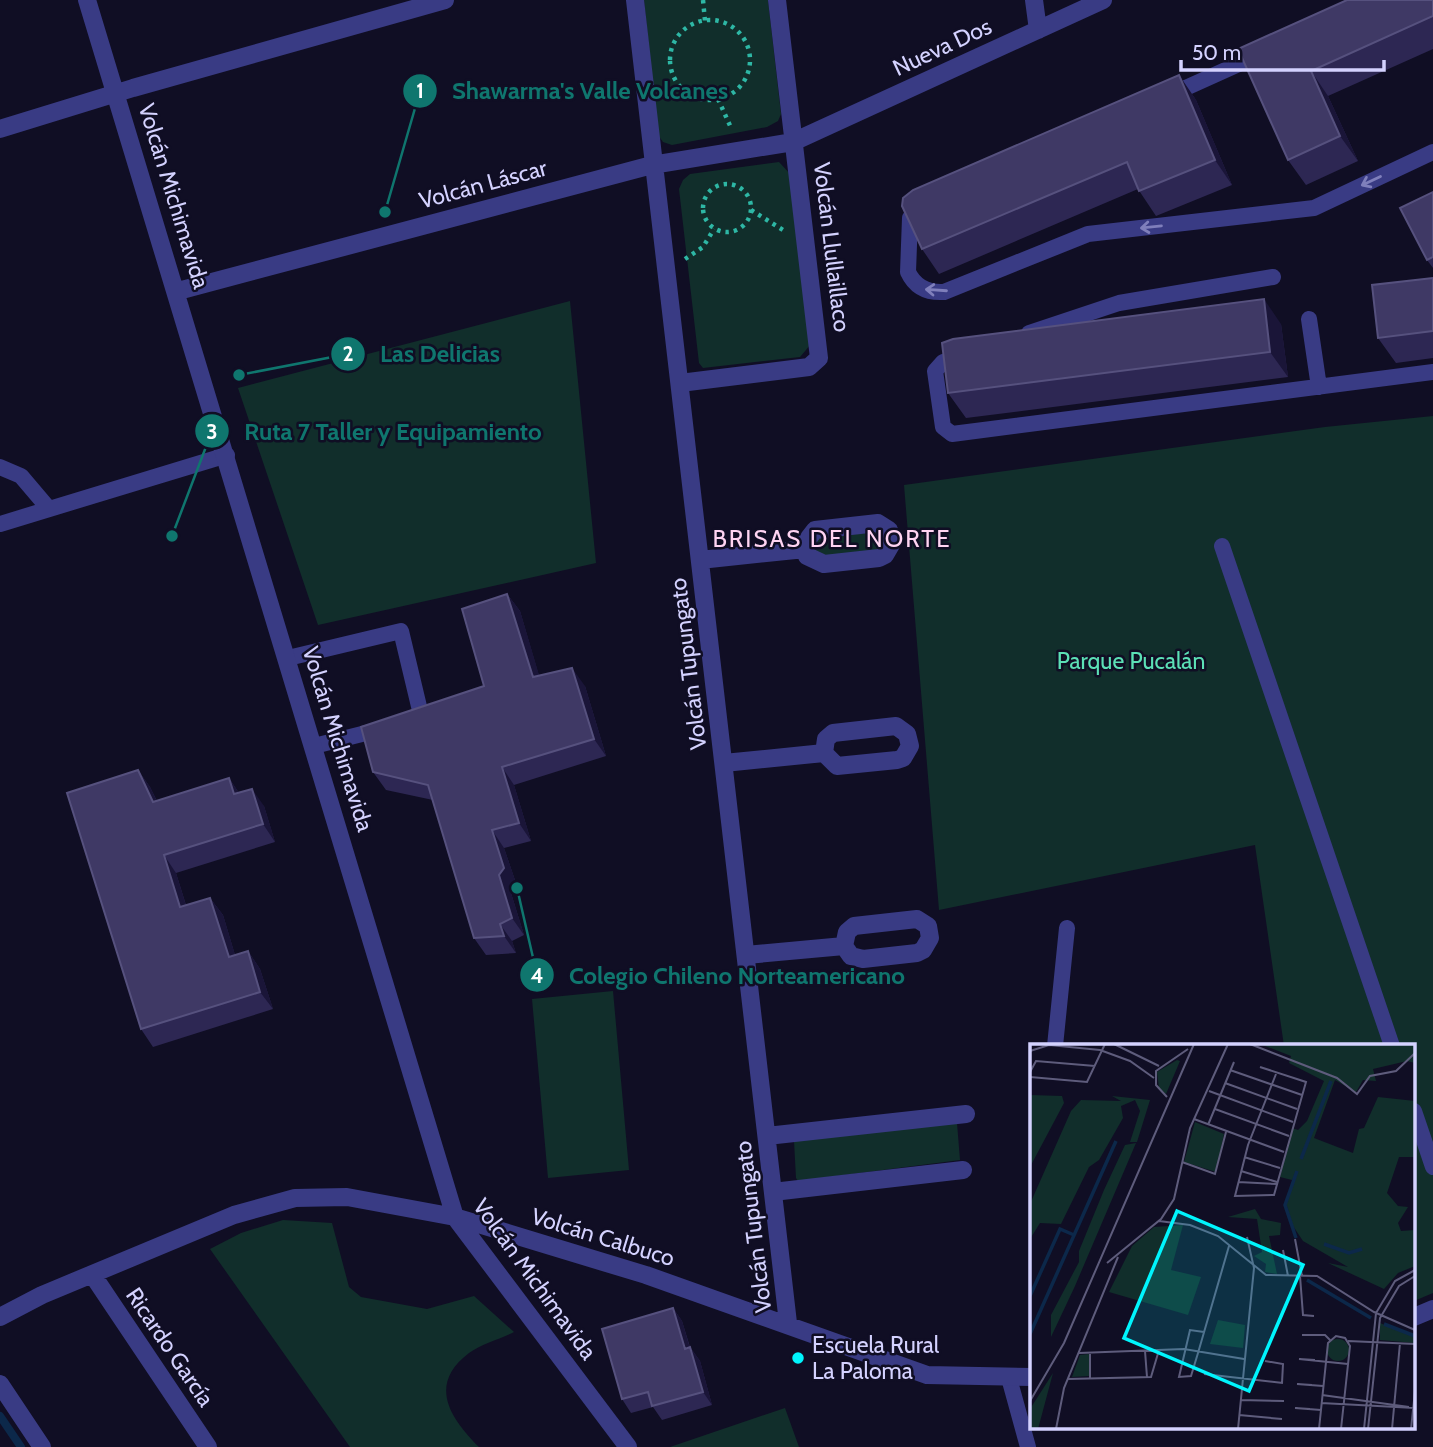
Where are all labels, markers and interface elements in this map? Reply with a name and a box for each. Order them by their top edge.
street label: Nueva Dos [888,12,996,82]
scale bar [1181,28,1384,72]
text: 50 m [1192,40,1241,65]
callout: Shawarma's Valle Volcanes [403,68,742,113]
text: Shawarma's Valle Volcanes [452,76,728,105]
text: 1 [416,78,424,103]
street label: Volcán Michimavida [133,100,215,292]
street label: Volcán Láscar [416,153,551,214]
street label: Volcán Llullaillaco [808,161,856,333]
one-way arrow [1361,175,1382,188]
one-way arrow [1140,220,1163,233]
one-way arrow [925,283,947,296]
callout: Las Delicias [331,331,514,376]
text: Las Delicias [380,339,500,368]
text: 2 [342,341,354,366]
callout: Ruta 7 Taller y Equipamiento [195,409,555,454]
text: Ruta 7 Taller y Equipamiento [244,417,542,446]
text: 3 [206,419,218,444]
district label: BRISAS DEL NORTE [713,524,951,553]
street label: Volcán Tupungato [664,577,712,751]
street label: Volcán Michimavida [297,643,379,835]
park label: Parque Pucalán [1057,647,1205,675]
callout: Colegio Chileno Norteamericano [520,953,919,998]
text: Colegio Chileno Norteamericano [569,961,905,990]
text: 4 [530,963,544,988]
inset map [1030,1044,1416,1430]
street label: Volcán Tupungato [729,1140,777,1314]
street label: Volcán Michimavida [467,1193,603,1365]
street label: Volcán Calbuco [528,1202,678,1272]
street label: Ricardo García [120,1282,220,1412]
place label: Escuela Rural La Paloma [812,1331,940,1385]
marker: Escuela Rural La Paloma [790,1350,806,1366]

